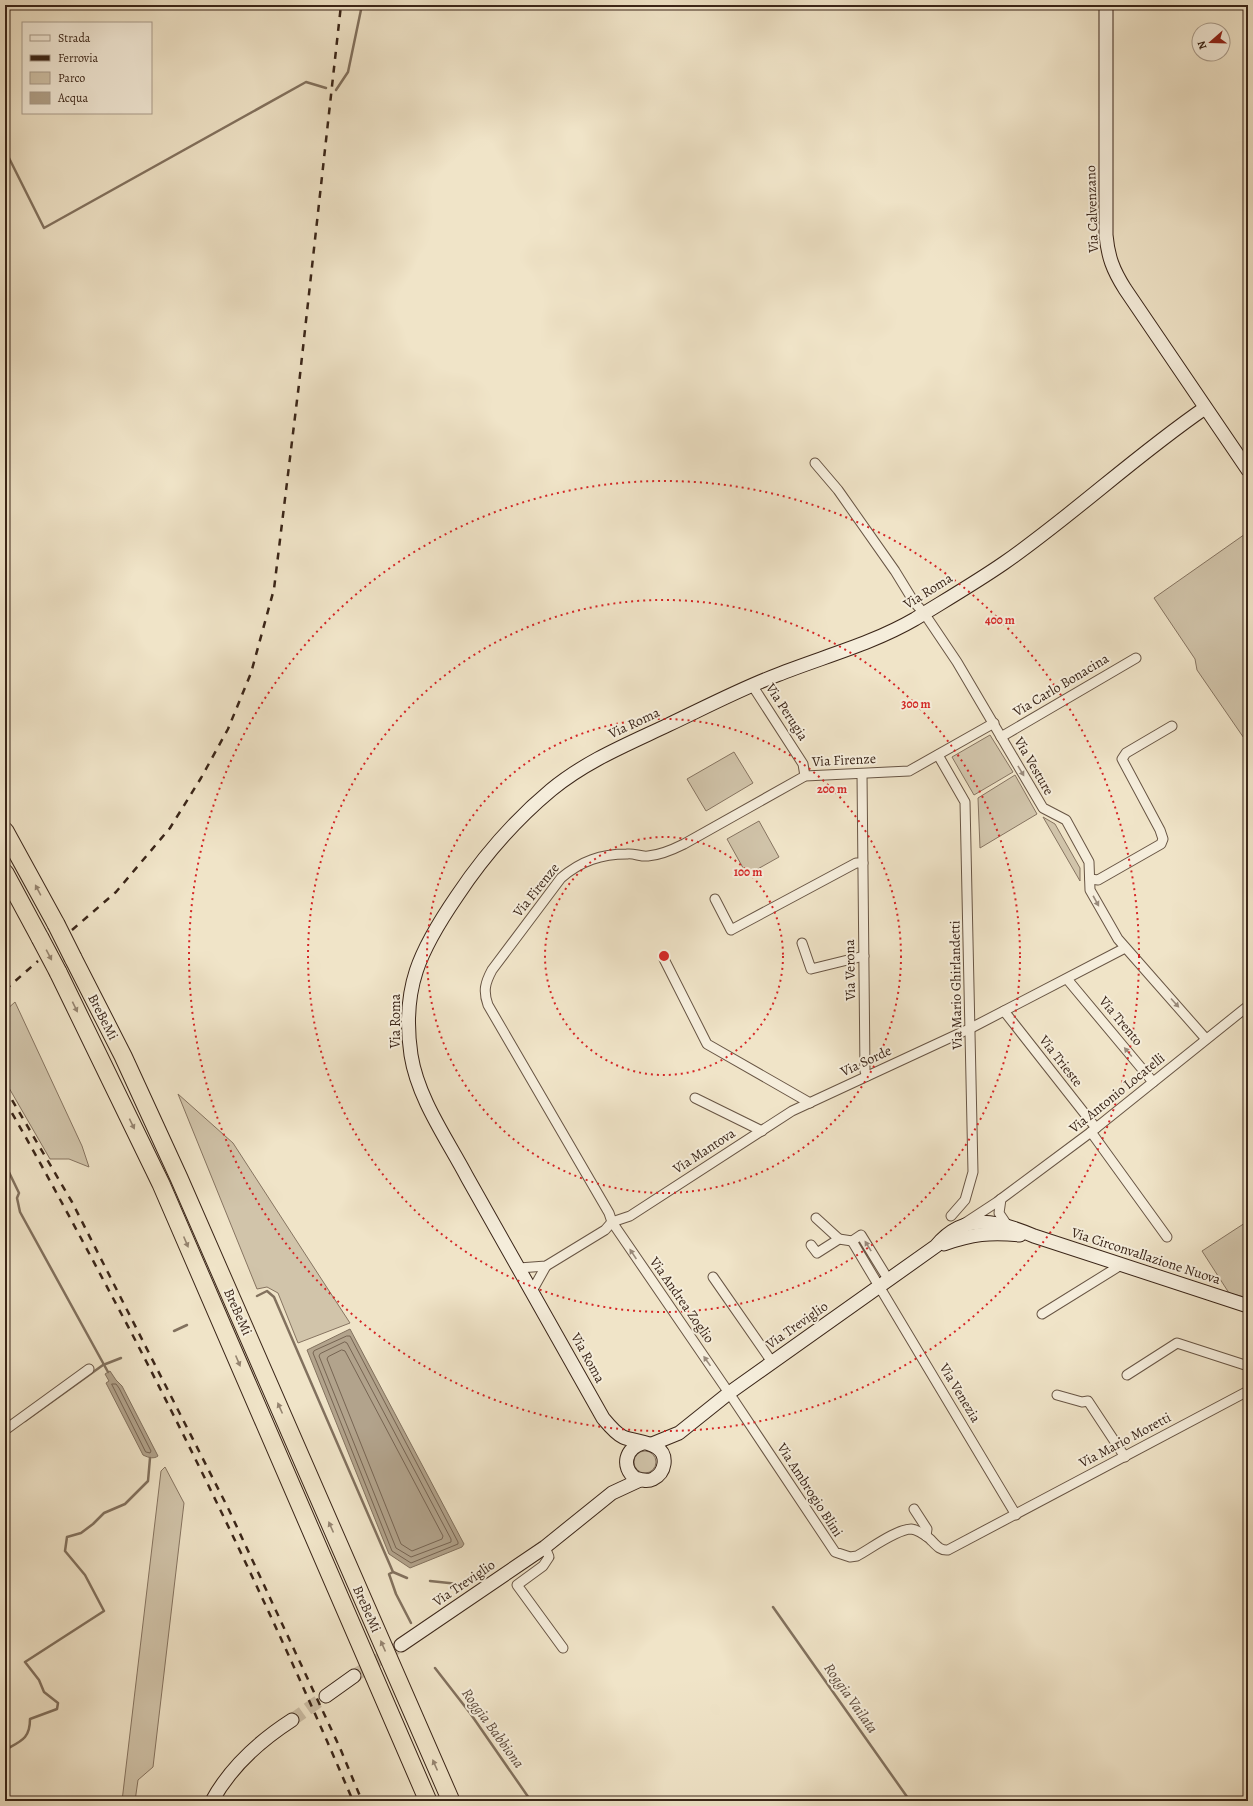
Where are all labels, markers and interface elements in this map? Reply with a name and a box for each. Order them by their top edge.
legend [22,22,152,114]
north arrow [1191,22,1231,62]
text: Strada [58,30,91,46]
text: N [1194,39,1210,52]
text: Ferrovia [58,50,99,66]
text: Parco [58,70,85,86]
text: Acqua [57,90,88,106]
street label: Via Calvenzano [1081,165,1103,254]
street label: Via Roma [899,568,957,614]
text: 400 m [985,612,1015,628]
street label: Via Carlo Bonacina [1009,649,1113,722]
street label: Via Perugia [761,679,813,745]
text: 300 m [901,696,931,712]
street label: Via Roma [604,703,663,744]
street label: Via Vesture [1009,733,1058,799]
street label: Via Firenze [811,749,876,771]
one-way arrow [1018,765,1025,777]
text: 200 m [817,781,847,797]
street label: Via Firenze [508,859,564,922]
text: 100 m [734,864,762,880]
one-way arrow [34,884,41,895]
one-way arrow [1093,895,1100,907]
street label: Via Mario Ghirlandetti [945,920,967,1051]
street label: Via Verona [840,939,860,1002]
one-way arrow [46,949,52,961]
centre of rings [657,949,671,963]
street label: BreBeMi [83,991,123,1043]
street label: Via Trento [1094,991,1147,1050]
street label: Via Roma [386,993,405,1049]
one-way arrow [1171,998,1180,1008]
one-way arrow [72,1001,78,1012]
street label: Via Trieste [1034,1031,1087,1091]
street label: Via Sorde [836,1041,895,1082]
one-way arrow [1124,1047,1133,1057]
street label: Via Antonio Locatelli [1064,1049,1169,1138]
one-way arrow [129,1118,135,1129]
street label: Via Mantova [668,1123,739,1179]
street label: Via Circonvallazione Nuova [1068,1223,1223,1289]
one-way arrow [183,1236,189,1247]
one-way arrow [864,1240,871,1252]
one-way arrow [629,1249,637,1259]
street label: Via Andrea Zoglio [645,1252,719,1347]
street label: BreBeMi [219,1286,257,1338]
street label: Via Treviglio [761,1297,832,1354]
street label: Via Roma [566,1329,610,1387]
one-way arrow [234,1355,241,1367]
one-way arrow [703,1356,711,1366]
street label: Via Venezia [934,1359,985,1427]
one-way arrow [276,1401,282,1413]
street label: Via Mario Moretti [1075,1408,1174,1473]
street label: Via Ambrogio Blini [772,1439,847,1541]
one-way arrow [328,1521,335,1533]
street label: Via Treviglio [428,1555,499,1611]
street label: BreBeMi [348,1583,386,1635]
one-way arrow [380,1640,386,1652]
water label: Roggia Vailata [819,1659,883,1737]
water label: Roggia Babbiona [457,1684,529,1772]
one-way arrow [432,1759,438,1771]

